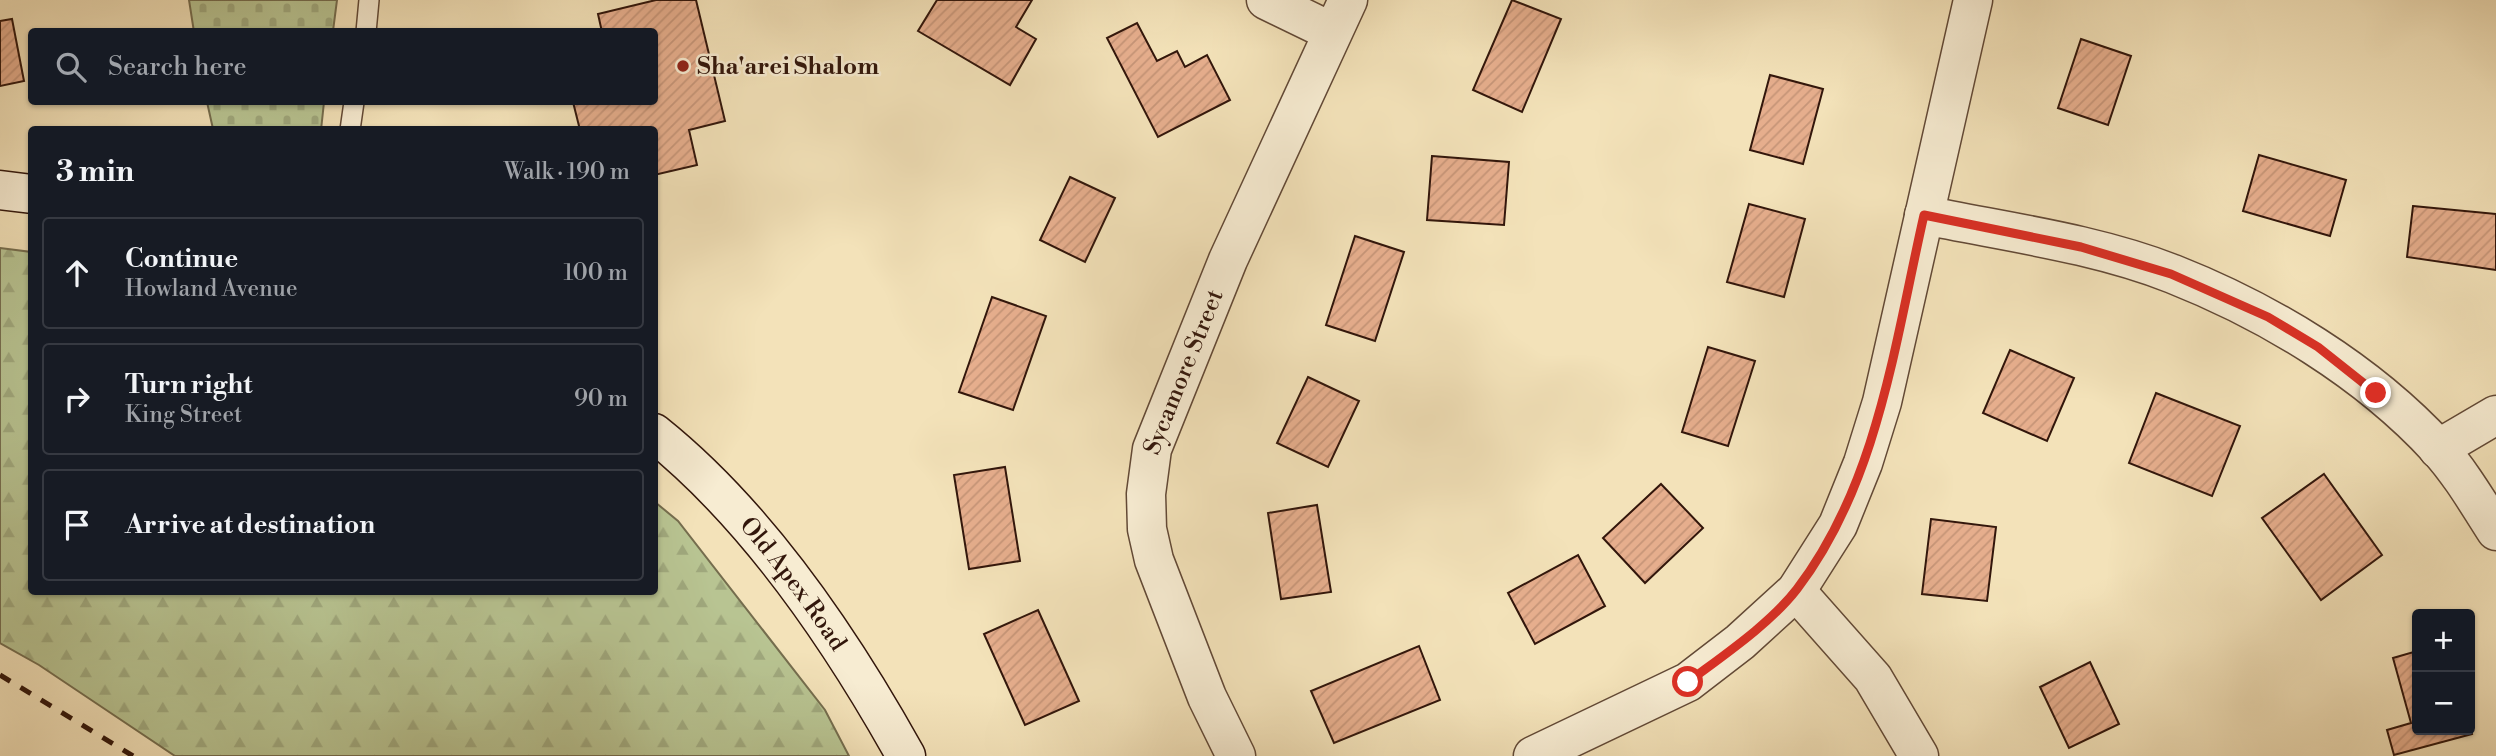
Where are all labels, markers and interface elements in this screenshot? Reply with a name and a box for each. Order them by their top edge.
search box [28,28,658,105]
icon: search [52,48,90,86]
text: Search here [108,51,247,83]
place label: Sha'arei Shalom [697,52,879,82]
marker: Sha'arei Shalom [675,58,691,74]
text: 3 min [56,153,134,191]
text: Walk · 190 m [504,158,630,186]
text: Continue [125,243,238,275]
icon: ahead [58,254,96,292]
text: 100 m [563,259,628,287]
text: Howland Avenue [125,275,298,303]
street label: Sycamore Street [1137,285,1231,459]
text: Turn right [125,369,253,401]
route end [2360,377,2391,408]
icon: right [58,380,96,418]
text: 90 m [574,385,628,413]
text: King Street [125,401,242,429]
icon: arrive [58,506,96,544]
text: Arrive at destination [125,509,375,541]
street label: Old Apex Road [733,511,853,657]
map controls [2412,609,2475,735]
button: + [2412,609,2475,672]
route start [1672,666,1703,697]
button: − [2412,672,2475,735]

